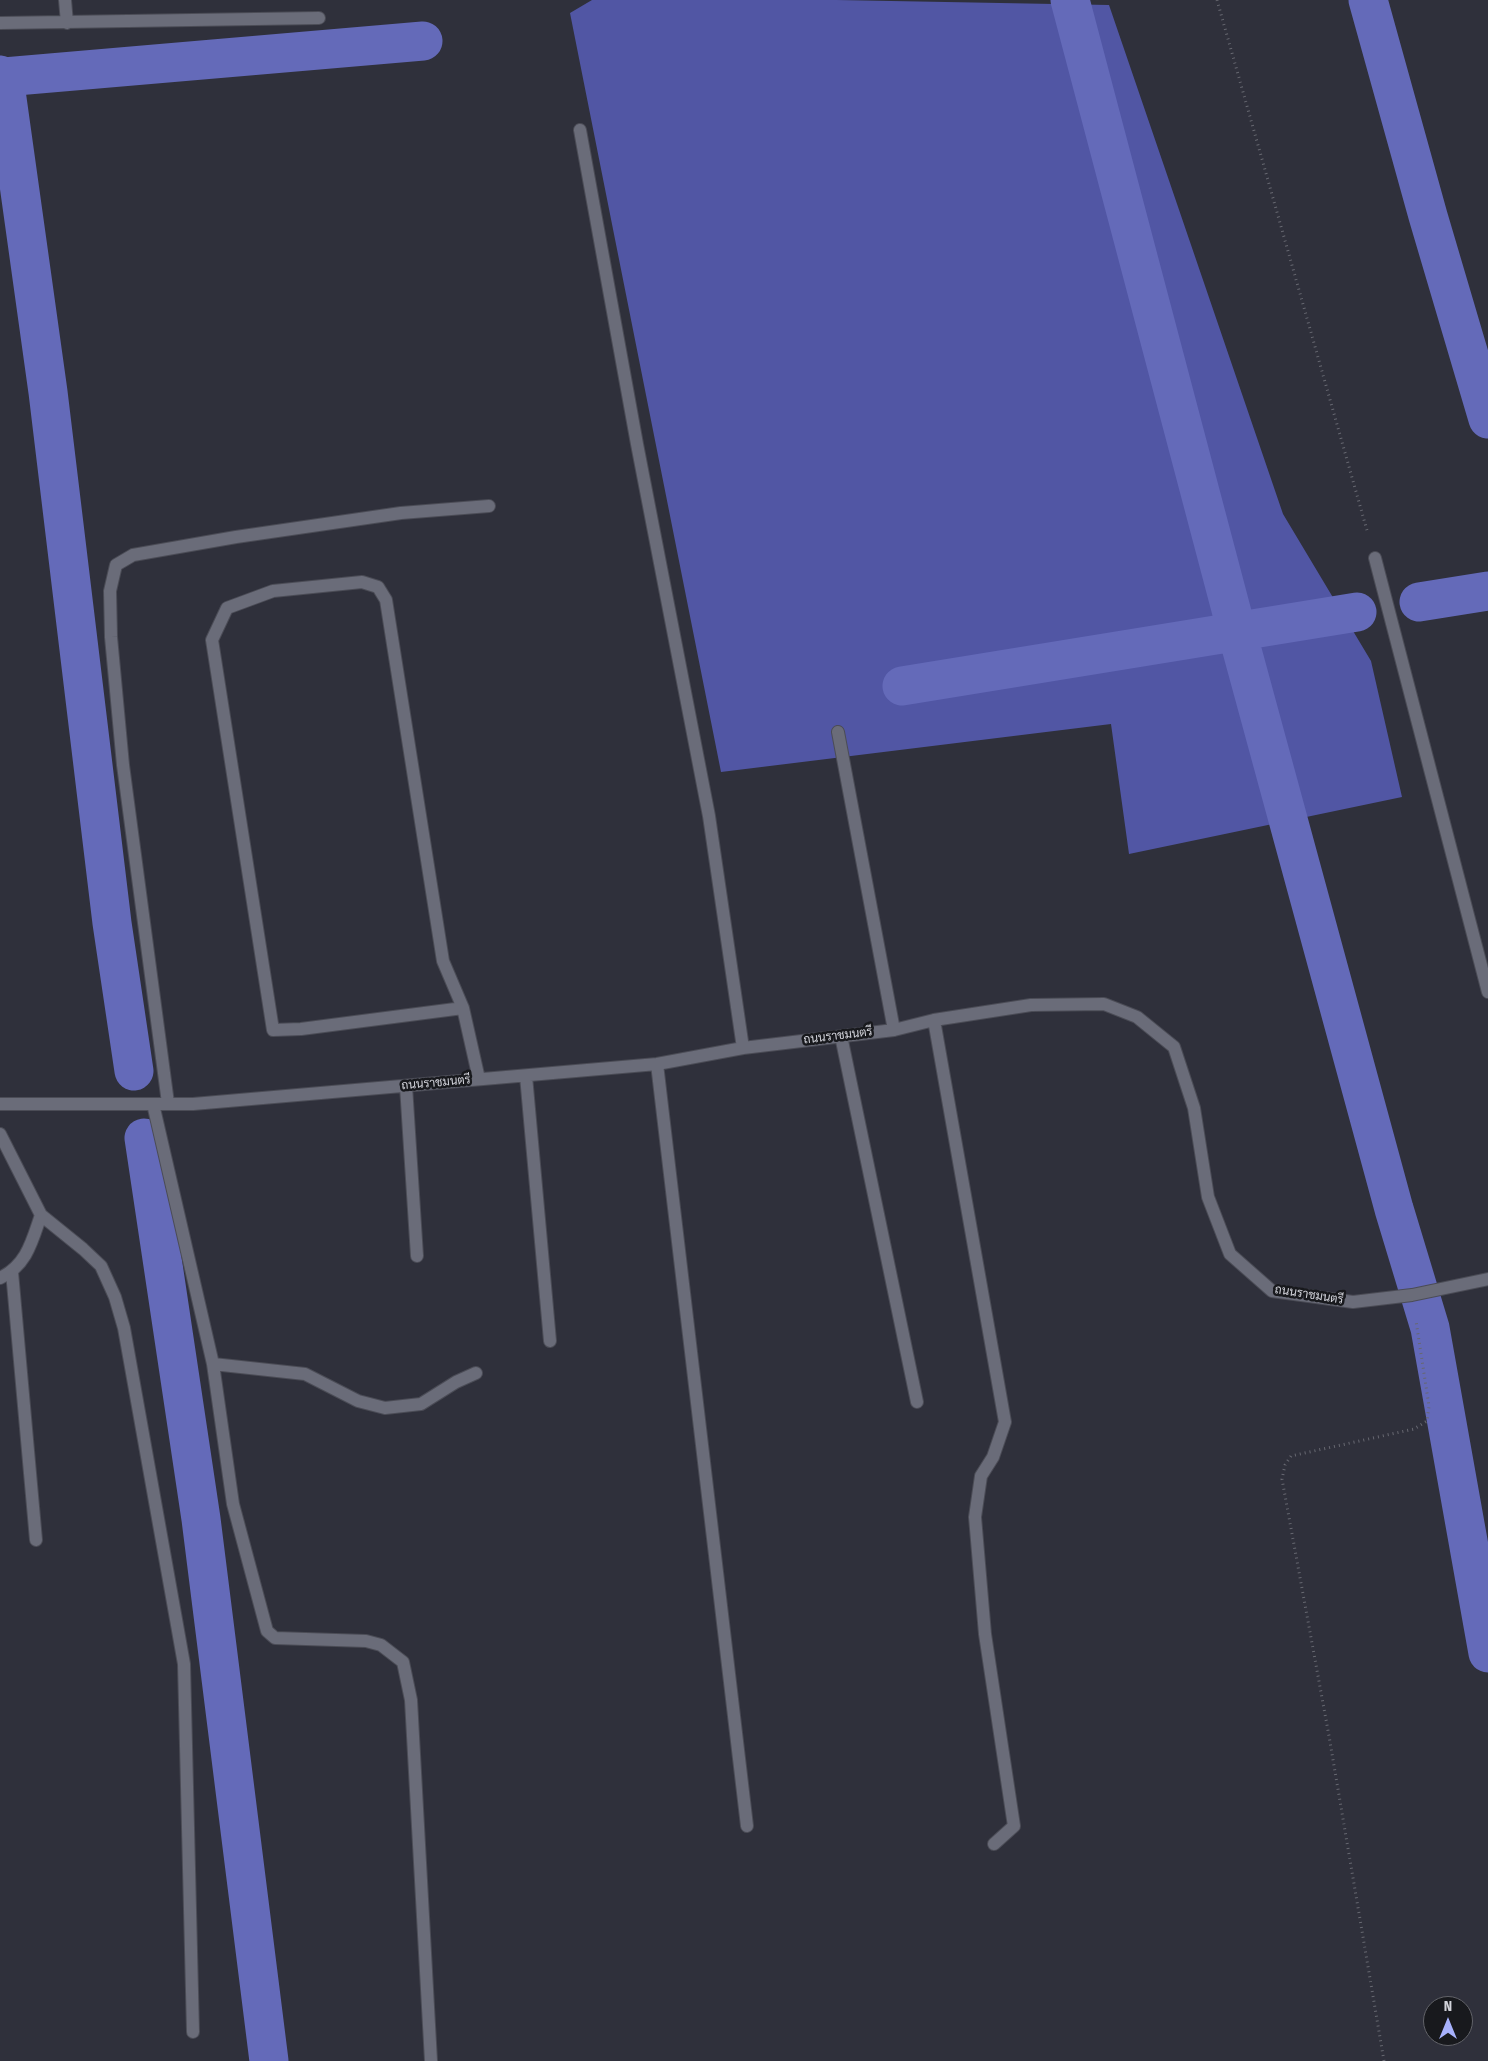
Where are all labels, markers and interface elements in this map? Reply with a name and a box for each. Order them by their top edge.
street label: ถนนราชมนตรี [803,1025,873,1047]
street label: ถนนราชมนตรี [401,1073,471,1093]
street label: ถนนราชมนตรี [1274,1282,1344,1308]
north arrow [1423,1996,1473,2046]
text: N [1444,1998,1452,2015]

